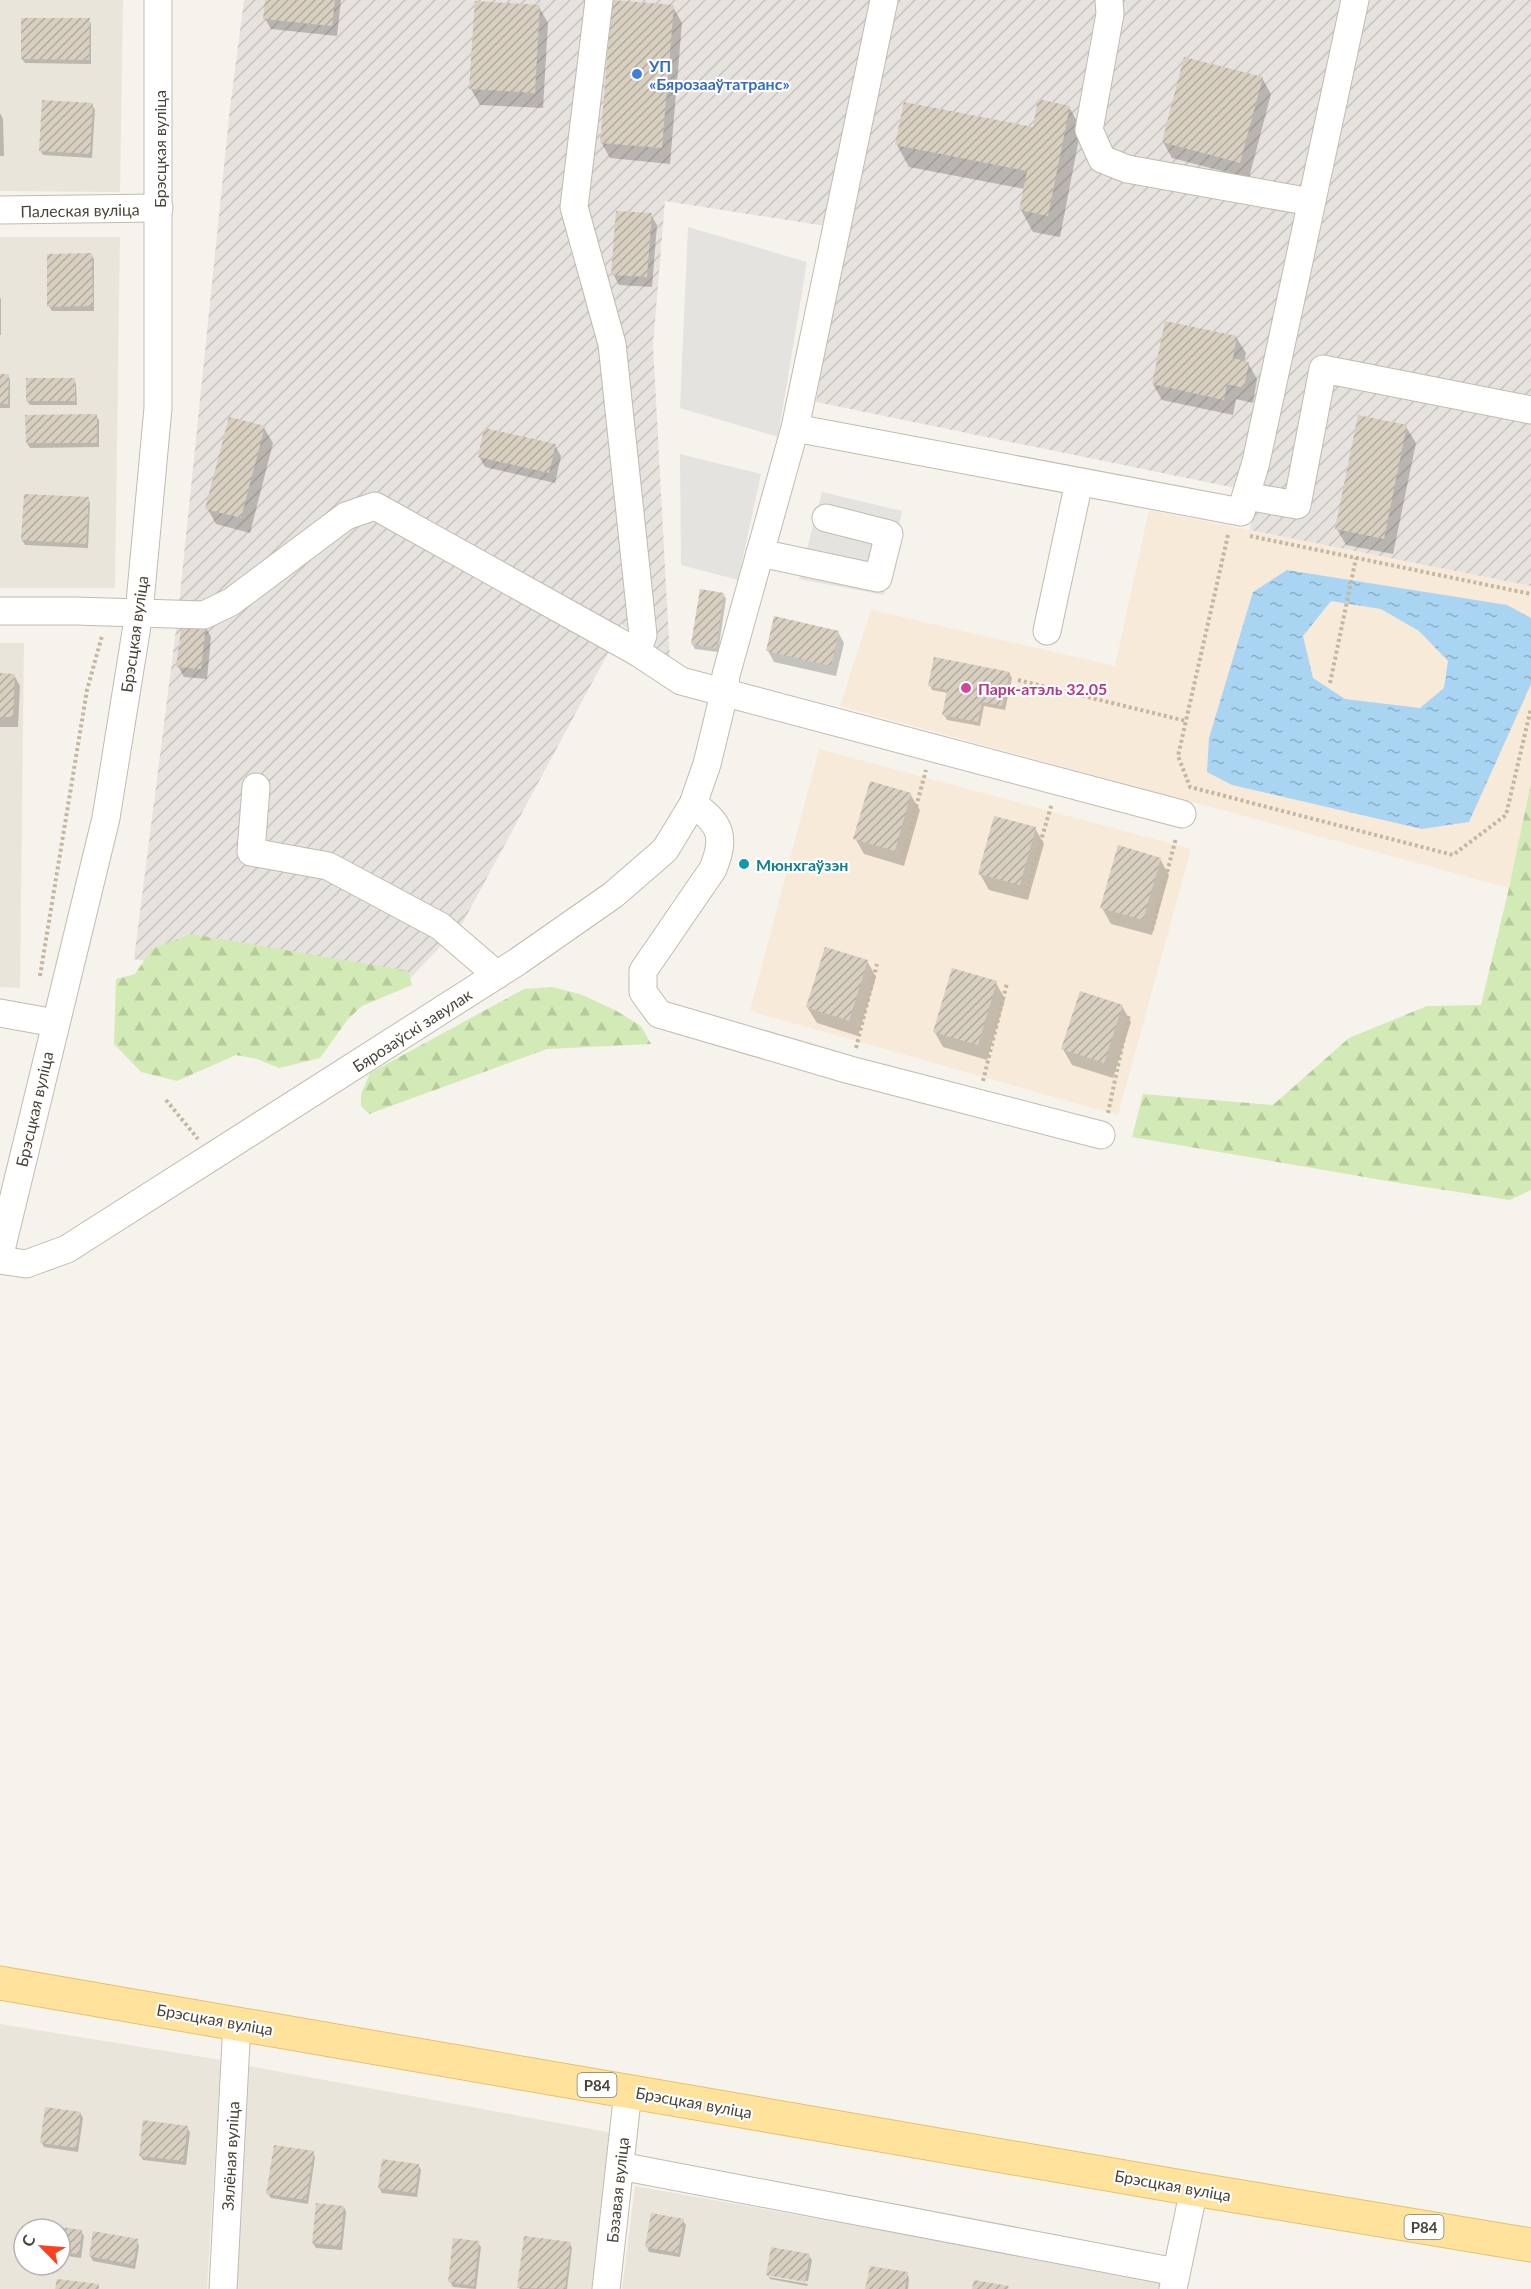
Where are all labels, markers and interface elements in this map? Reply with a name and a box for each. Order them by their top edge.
place label: УП «Бярозааўтатранс» [648,56,790,93]
marker: УП «Бярозааўтатранс» [630,67,644,81]
street label: Брэсцкая вуліца [150,90,169,208]
street label: Палеская вуліца [20,199,140,221]
street label: Брэсцкая вуліца [116,574,152,694]
place label: Парк-атэль 32.05 [978,679,1107,698]
marker: Парк-атэль 32.05 [959,681,973,695]
place label: Мюнхгаўзэн [756,855,848,874]
marker: Мюнхгаўзэн [737,857,751,871]
street label: Бярозаўскі завулак [349,984,476,1076]
street label: Брэсцкая вуліца [11,1049,57,1169]
street label: Брэсцкая вуліца [155,1999,275,2039]
road number: Р84 [578,2073,616,2097]
street label: Брэсцкая вуліца [634,2082,754,2122]
street label: Зялёная вуліца [218,2101,242,2211]
street label: Бэзавая вуліца [602,2136,632,2244]
street label: Брэсцкая вуліца [1113,2165,1233,2205]
road number: Р84 [1404,2215,1444,2239]
north arrow [12,2217,72,2277]
text: С [17,2231,39,2249]

